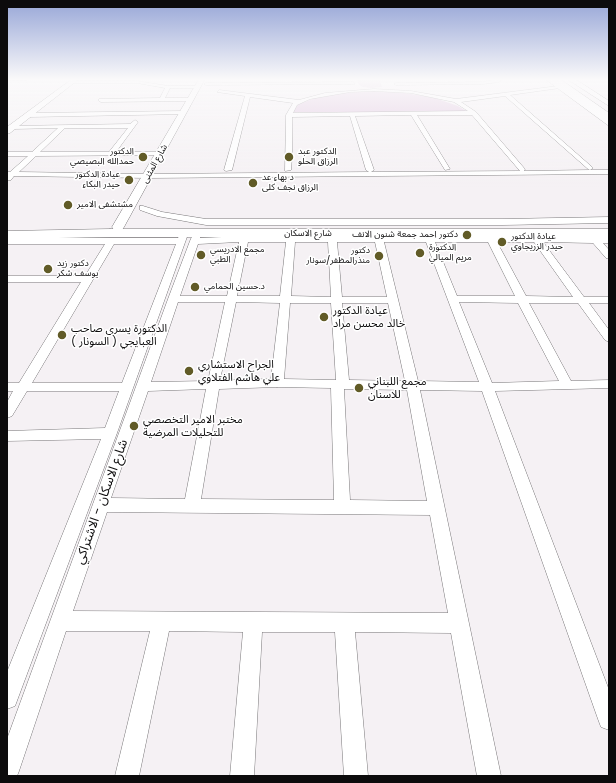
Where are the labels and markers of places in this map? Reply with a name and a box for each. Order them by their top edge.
place label: الدكتور حمدالله البصيصي [70,147,134,168]
place label: الدكتور عبد الرزاق الحلو [298,147,338,168]
marker: الدكتور حمدالله البصيصي [137,151,149,163]
marker: الدكتور عبد الرزاق الحلو [283,151,295,163]
place label: عيادة الدكتور حيدر البكاء [75,170,120,191]
place label: د بهاء عد الرزاق نجف كلى [262,173,318,194]
marker: عيادة الدكتور حيدر البكاء [123,174,135,186]
marker: د بهاء عد الرزاق نجف كلى [247,177,259,189]
marker: مشتشفى الامير [62,199,74,211]
place label: مشتشفى الامير [77,200,133,210]
marker: دكتور احمد جمعة شنون الانف [461,229,473,241]
place label: دكتور احمد جمعة شنون الانف [352,230,458,240]
place label: عيادة الدكتور حيدر الزريجاوي [511,232,563,253]
marker: عيادة الدكتور حيدر الزريجاوي [496,236,508,248]
place label: الدكتورة مريم الميالي [429,243,472,264]
place label: مجمع الادريسي الطبي [210,245,265,266]
place label: دكتور منذرالمظفر/سونار [306,246,370,267]
marker: الدكتورة مريم الميالي [414,247,426,259]
marker: مجمع الادريسي الطبي [195,249,207,261]
marker: دكتور منذرالمظفر/سونار [373,250,385,262]
place label: دكتور زيد يوسف شكر [57,259,98,280]
marker: دكتور زيد يوسف شكر [42,263,54,275]
marker: د.حسين الحمامي [189,281,201,293]
place label: د.حسين الحمامي [204,282,265,292]
place label: عيادة الدكتور خالد محسن مراد [333,304,405,330]
marker: عيادة الدكتور خالد محسن مراد [318,311,330,323]
place label: الدكتورة يسرى صاحب العبايجي ( السونار ) [71,322,167,348]
marker: الدكتورة يسرى صاحب العبايجي ( السونار ) [56,329,68,341]
place label: الجراح الاستشاري علي هاشم الفتلاوي [198,358,280,384]
marker: الجراح الاستشاري علي هاشم الفتلاوي [183,365,195,377]
place label: مجمع اللبناني للاسنان [368,375,426,401]
marker: مجمع اللبناني للاسنان [353,382,365,394]
place label: مختبر الامير التخصصي للتحليلات المرضية [143,413,243,439]
marker: مختبر الامير التخصصي للتحليلات المرضية [128,420,140,432]

